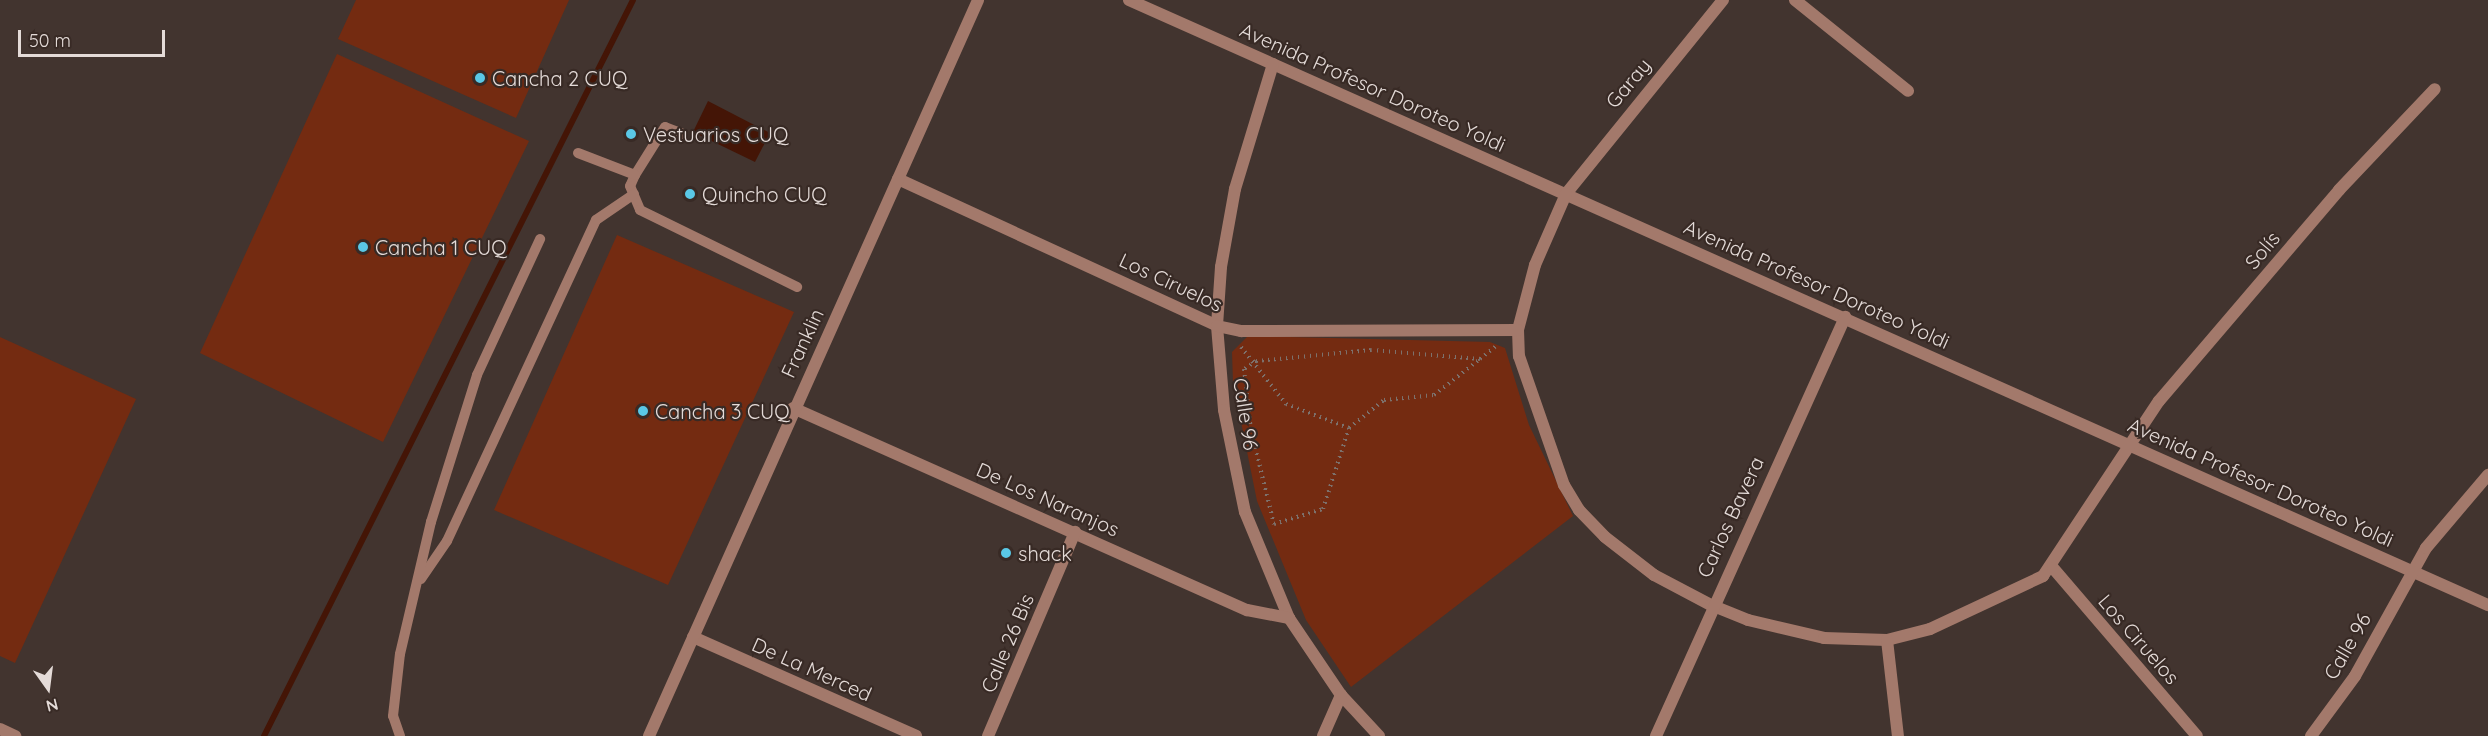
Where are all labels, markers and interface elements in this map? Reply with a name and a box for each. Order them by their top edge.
street label: Avenida Profesor Doroteo Yoldi [1237,17,1509,157]
scale bar [21,18,168,56]
text: 50 m [29,29,71,52]
street label: Garay [1600,53,1656,113]
place label: Cancha 2 CUQ [492,66,627,90]
marker: Cancha 2 CUQ [473,71,487,85]
place label: Vestuarios CUQ [643,122,789,146]
marker: Vestuarios CUQ [624,127,638,141]
place label: Quincho CUQ [702,182,827,206]
marker: Quincho CUQ [683,187,697,201]
street label: Avenida Profesor Doroteo Yoldi [1681,214,1953,354]
street label: Solís [2239,226,2285,274]
place label: Cancha 1 CUQ [375,235,507,259]
marker: Cancha 1 CUQ [356,240,370,254]
street label: Los Ciruelos [1116,248,1226,316]
street label: Franklin [776,305,828,381]
street label: Calle 96 [1228,376,1264,452]
place label: Cancha 3 CUQ [655,399,790,423]
marker: Cancha 3 CUQ [636,404,650,418]
street label: Avenida Profesor Doroteo Yoldi [2125,412,2397,552]
street label: Carlos Bavera [1692,453,1768,581]
street label: De Los Naranjos [973,457,1123,541]
place label: shack [1018,541,1072,565]
marker: shack [999,546,1013,560]
street label: Los Ciruelos [2093,589,2185,689]
street label: Calle 26 Bis [975,590,1039,696]
street label: Calle 96 [2318,608,2376,684]
street label: De La Merced [748,632,876,706]
north arrow [18,658,78,718]
text: N [44,694,60,717]

